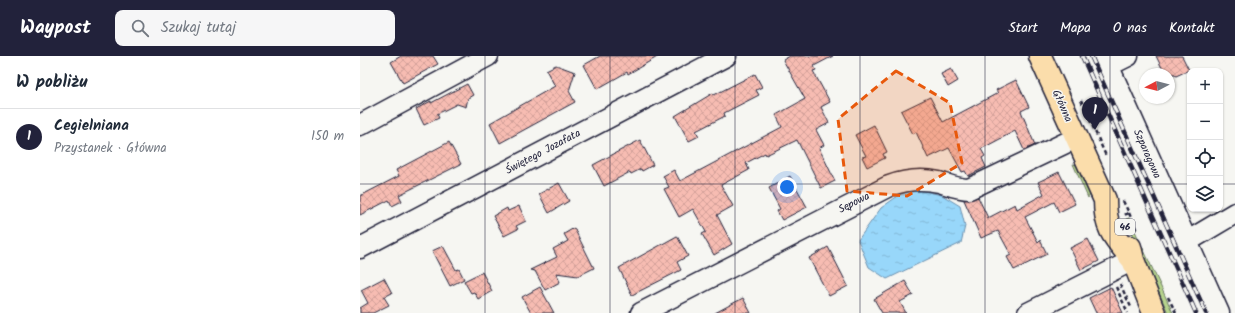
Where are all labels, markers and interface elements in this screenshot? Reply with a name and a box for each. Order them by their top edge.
search box [115,10,395,46]
text: Waypost [20,13,91,43]
text: Szukaj tutaj [161,16,236,40]
icon: search [129,17,151,39]
text: Start [1008,17,1038,39]
text: Mapa [1060,17,1091,39]
text: O nas [1113,17,1147,39]
text: Kontakt [1169,17,1215,39]
north arrow [1139,68,1175,104]
map controls [1187,68,1223,212]
button: + [1187,68,1223,104]
text: W pobliżu [16,69,87,96]
street label: Główna [1047,87,1077,125]
pin: 1 [1082,97,1108,130]
button: − [1187,104,1223,140]
text: Cegielniana [54,114,129,138]
street label: Świętego Jozafata [502,125,584,179]
text: 1 [27,126,31,147]
text: 150 m [311,126,344,147]
street label: Szparagowa [1128,126,1166,182]
text: Przystanek · Główna [54,138,167,159]
button: locate [1187,140,1223,176]
button: layers [1187,176,1223,212]
your location [777,177,797,197]
street label: Sępowa [835,187,873,219]
road number: 46 [1115,219,1135,235]

